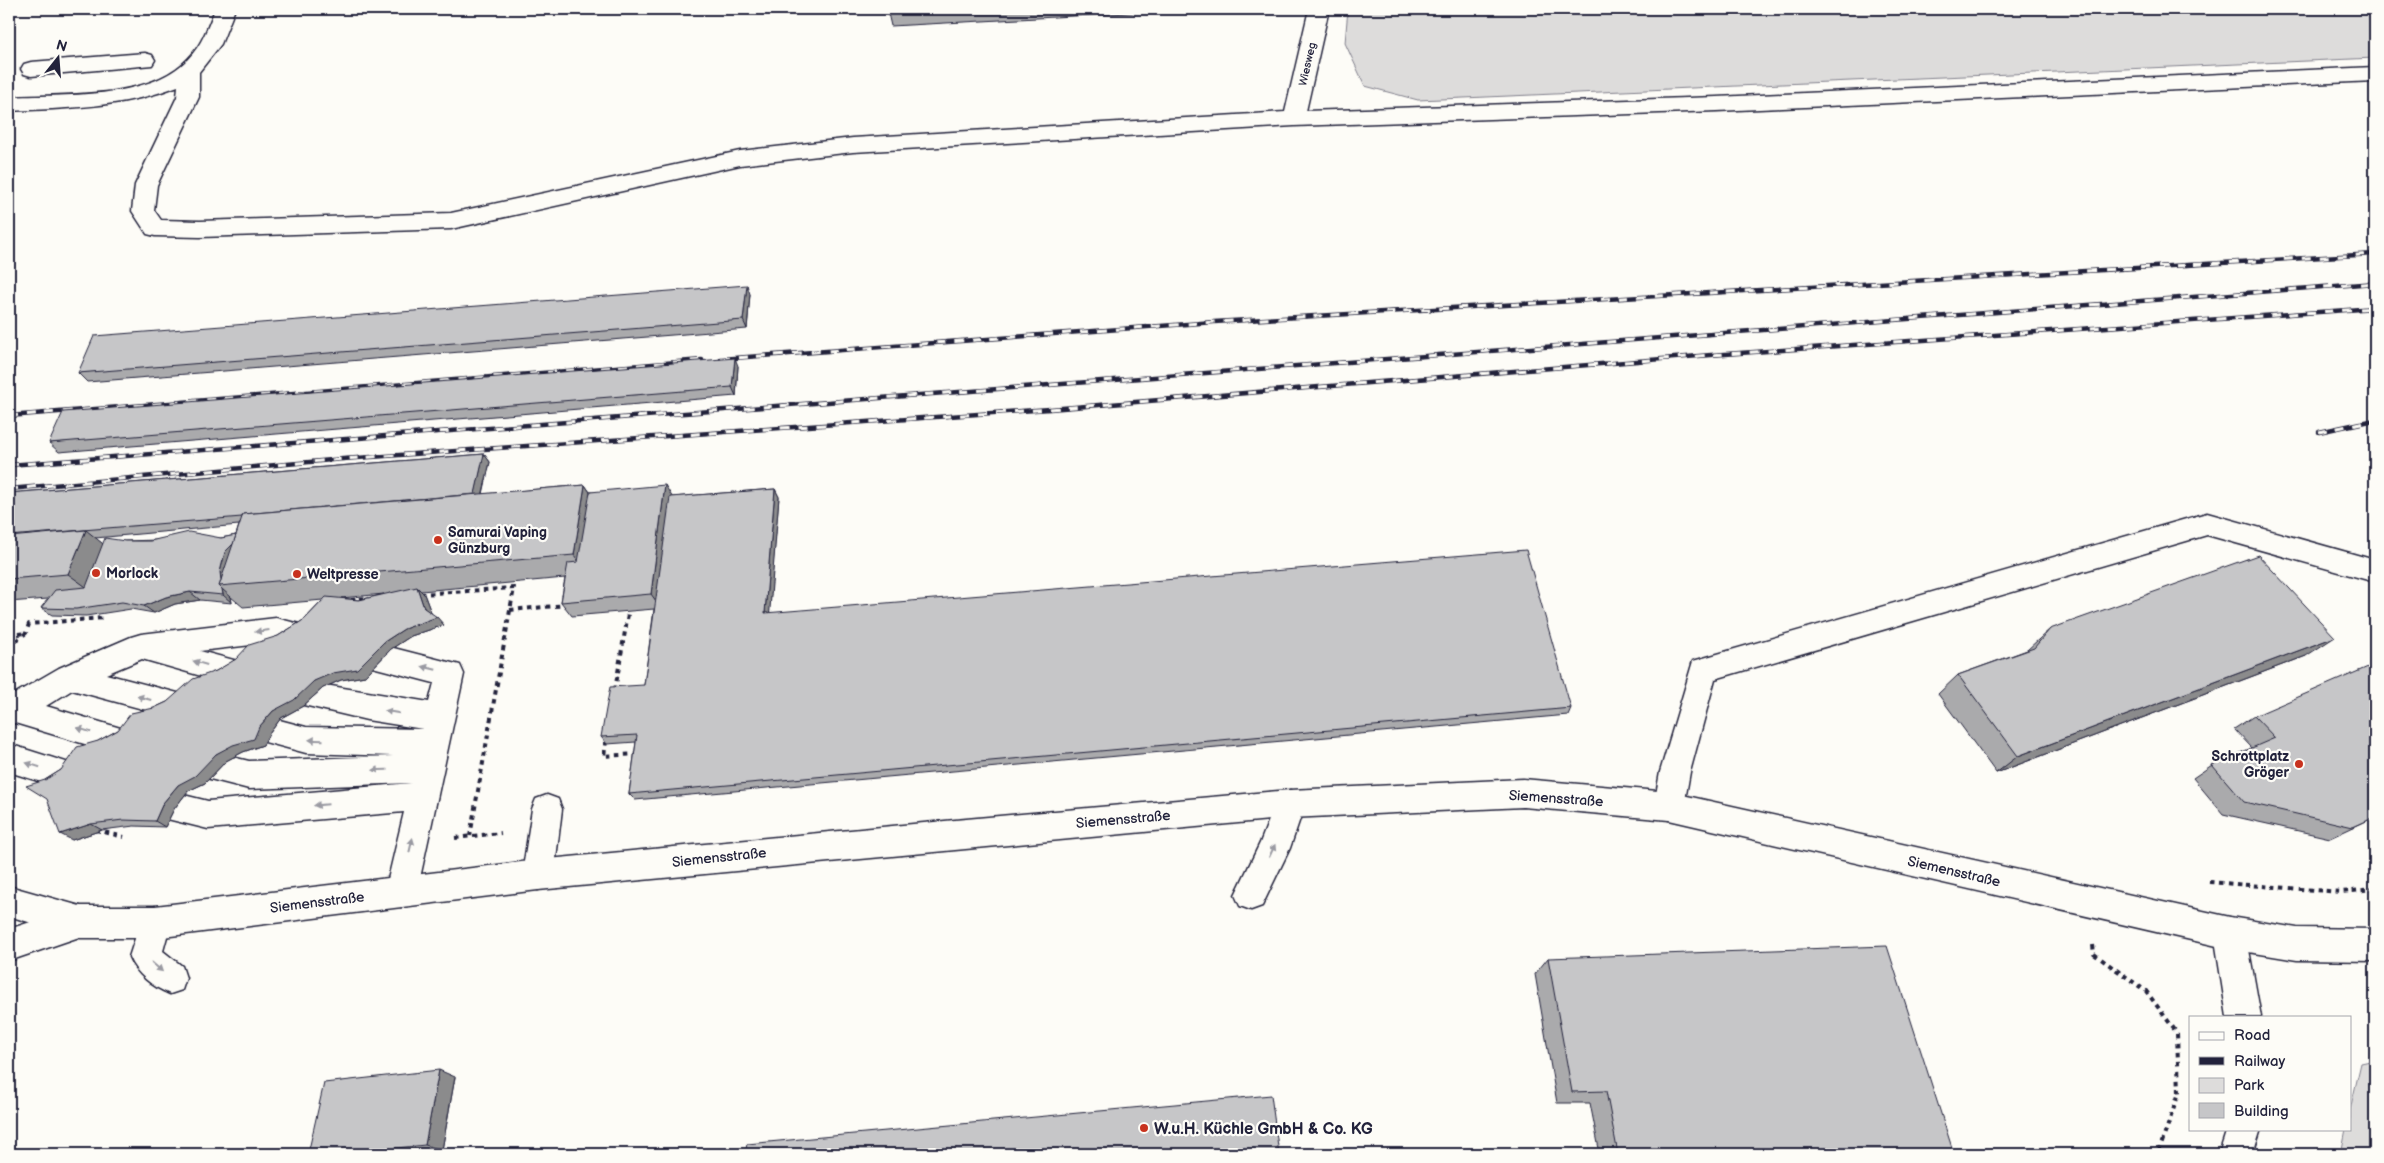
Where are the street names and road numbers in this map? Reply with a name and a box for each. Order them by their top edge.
street label: Wiesweg [1296,41,1319,87]
street label: Siemensstraße [1508,787,1604,810]
street label: Siemensstraße [1075,807,1171,832]
street label: Siemensstraße [671,844,767,871]
street label: Siemensstraße [1906,853,2002,890]
street label: Siemensstraße [269,888,365,917]

